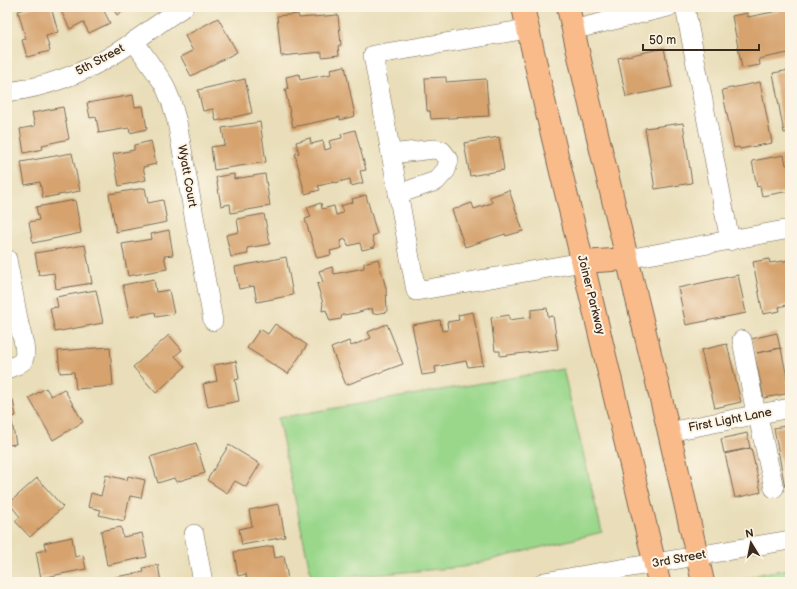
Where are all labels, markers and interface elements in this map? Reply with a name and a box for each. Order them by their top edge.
scale bar [643,26,759,52]
text: 50 m [649,33,676,48]
street label: 5th Street [73,41,127,79]
street label: Wyatt Court [174,143,200,209]
street label: Joiner Parkway [574,254,608,337]
street label: First Light Lane [687,405,773,435]
north arrow [731,523,771,563]
text: N [744,527,755,541]
street label: 3rd Street [651,547,707,571]

